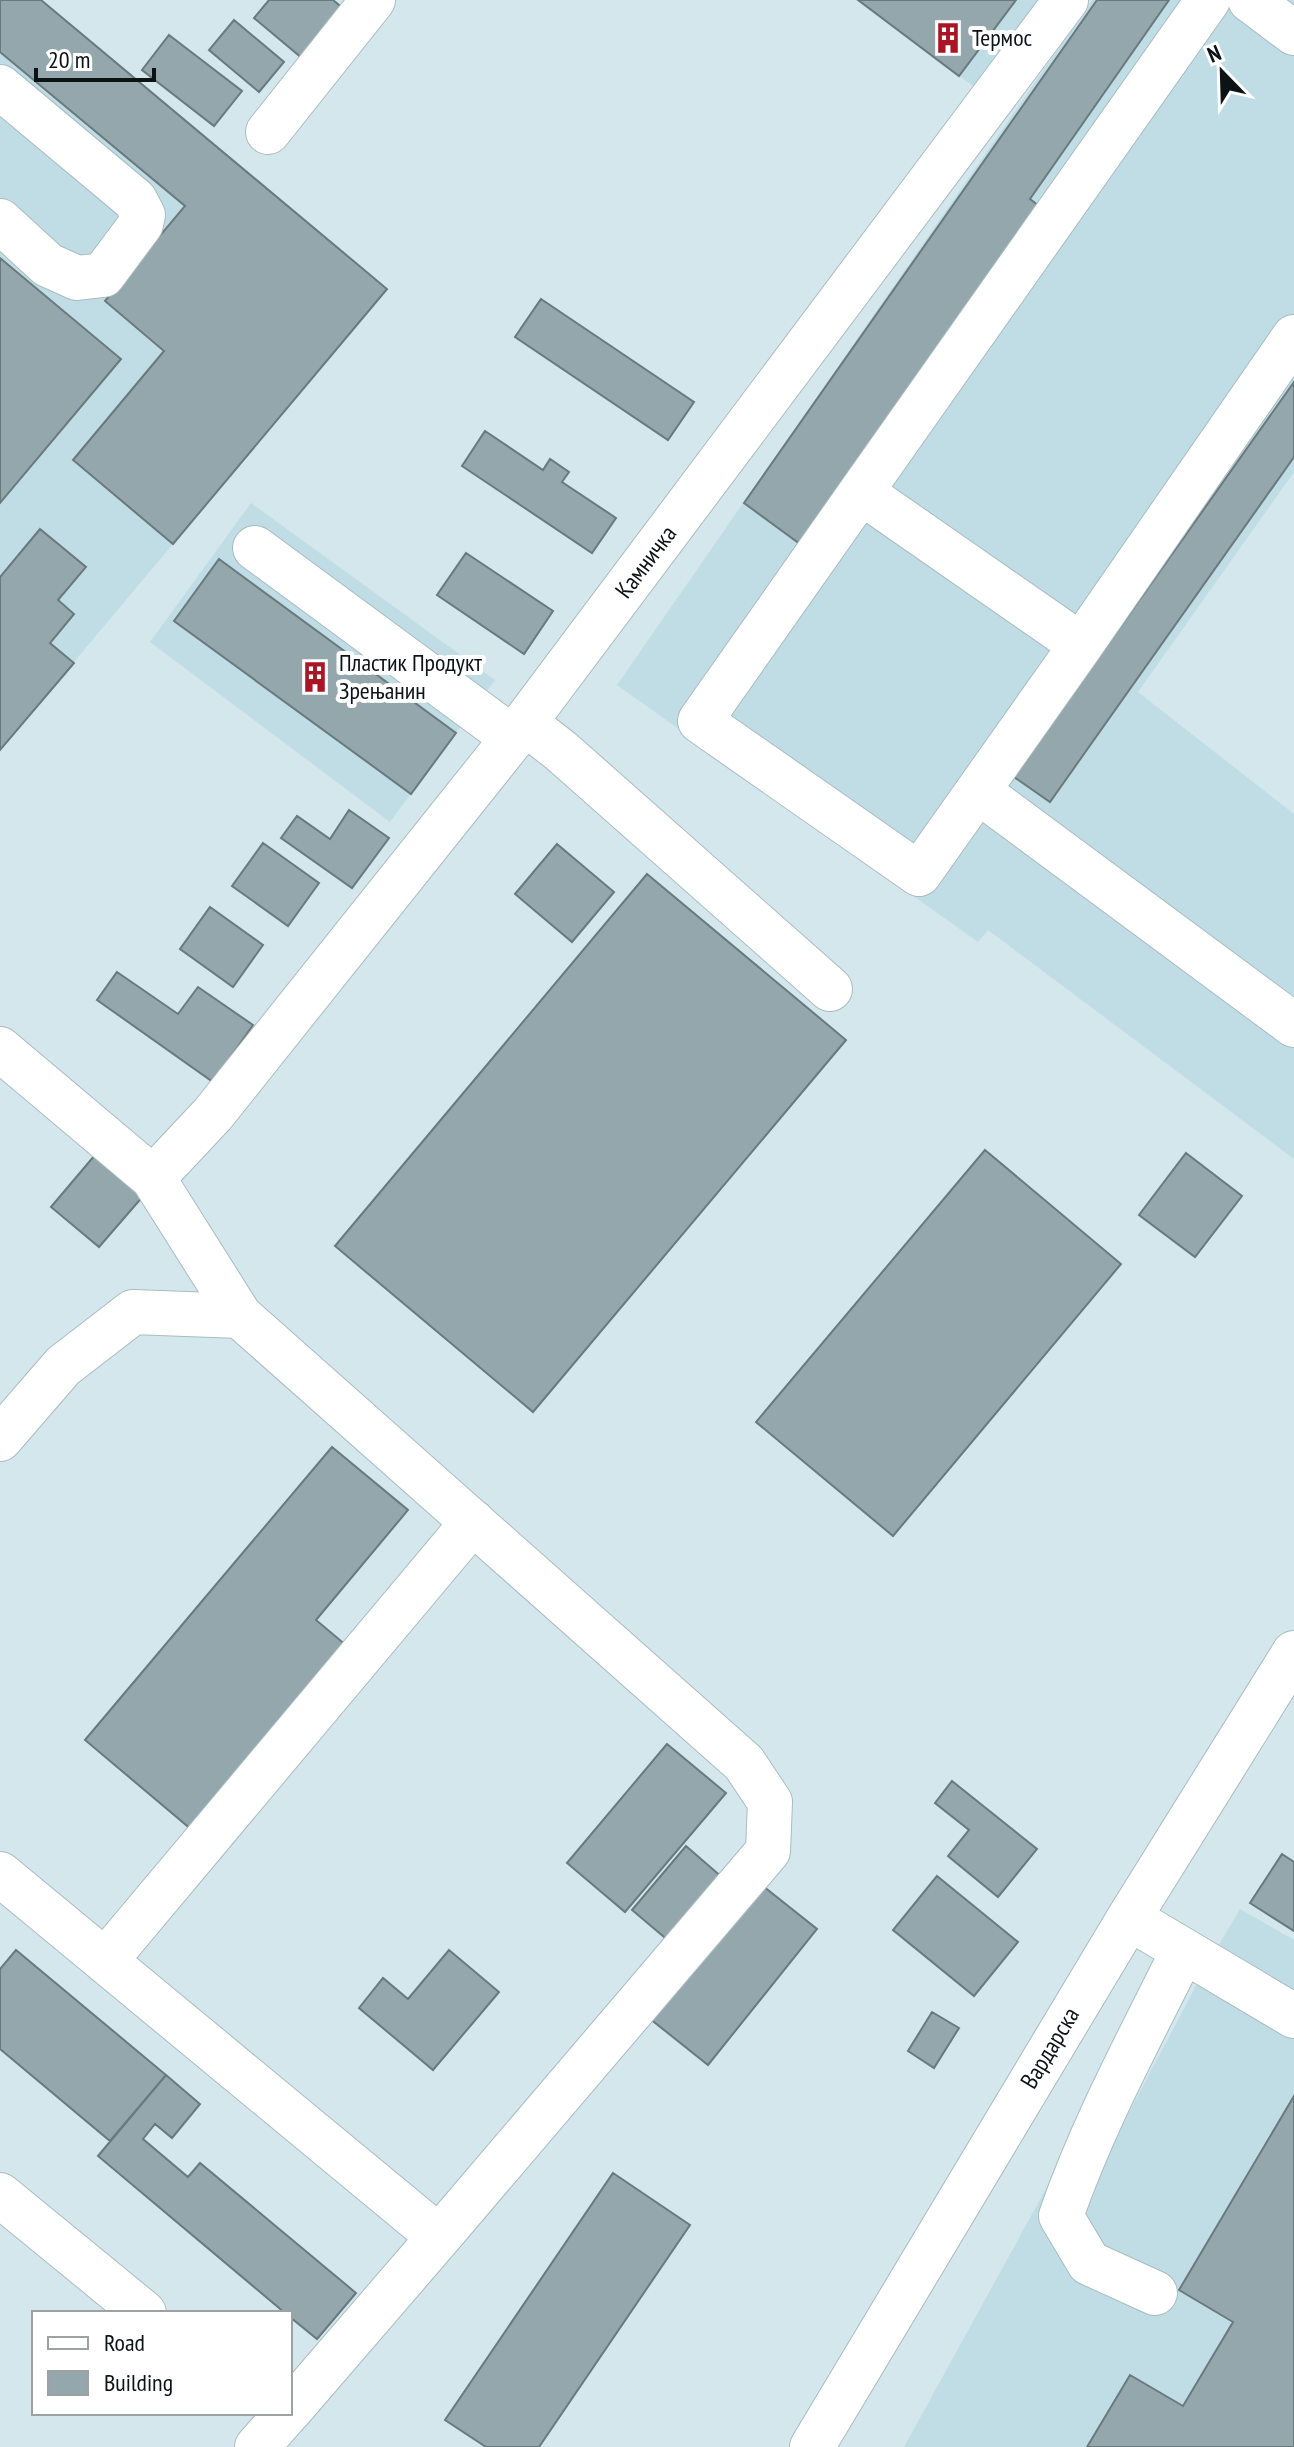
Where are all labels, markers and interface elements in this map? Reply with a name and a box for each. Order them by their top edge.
building icon: Термос [931,21,965,55]
place label: Термос [972,22,1033,53]
scale bar [36,32,154,82]
north arrow [1182,32,1262,112]
text: N [1203,38,1225,69]
text: 20 m [48,44,90,75]
street label: Камничка [608,519,683,604]
place label: Пластик Продукт Зрењанин [339,647,482,706]
building icon: Пластик Продукт Зрењанин [298,660,332,694]
street label: Вардарска [1013,2001,1086,2094]
legend [32,2311,292,2415]
text: Road [104,2327,145,2358]
text: Building [104,2367,173,2398]

